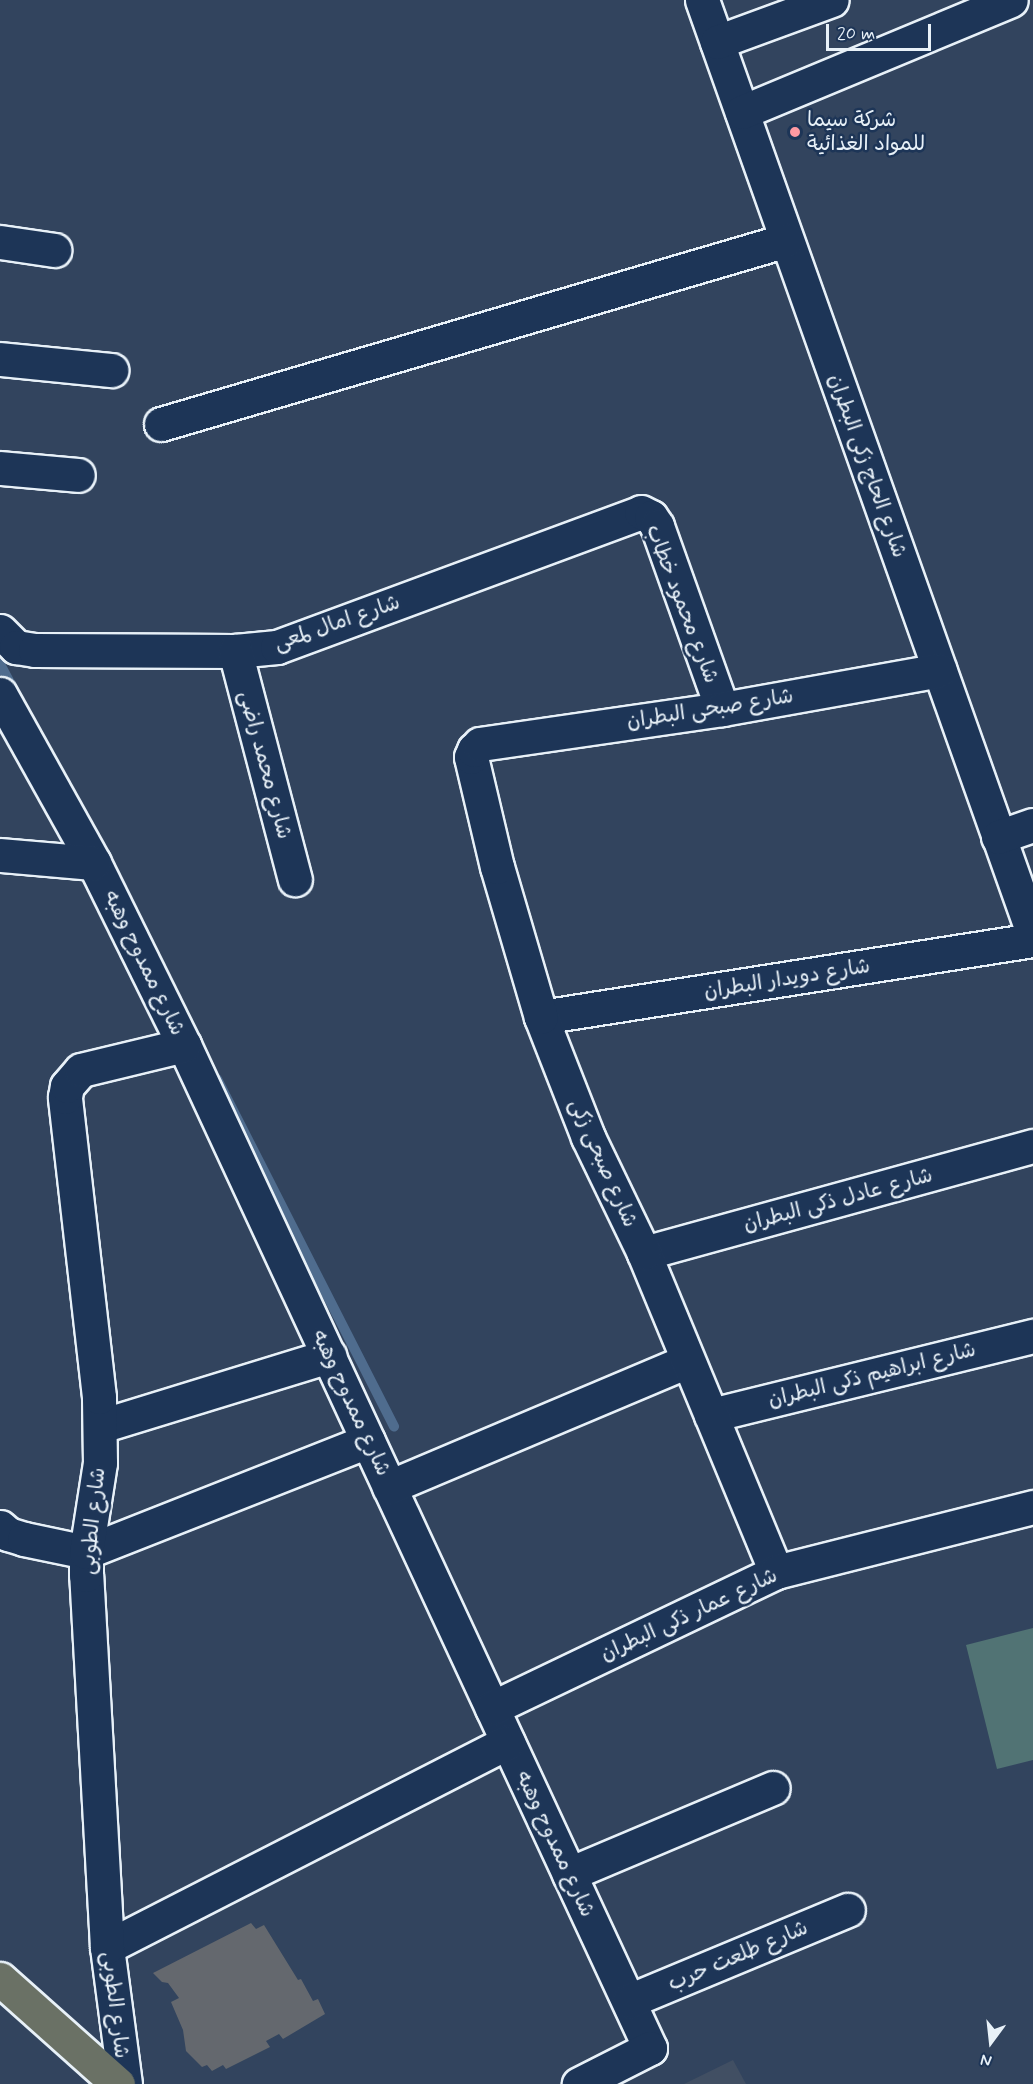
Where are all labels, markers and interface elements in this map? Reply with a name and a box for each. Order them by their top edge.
scale bar [829,12,934,50]
text: 20 m [837,22,875,46]
place label: شركة سيما للمواد الغذائية [807,107,925,157]
marker: شركة سيما للمواد الغذائية [788,125,802,139]
street label: شارع الحاج زكى البطران [822,371,912,561]
street label: شارع محمود خطاب [640,521,724,687]
street label: شارع امال لمعى [271,590,403,656]
street label: شارع صبحى البطران [625,683,795,735]
street label: شارع محمد راضى [233,688,297,842]
street label: شارع ممدوح وهبه [98,886,190,1040]
street label: شارع دويدار البطران [702,953,872,1005]
street label: شارع صبحى زكى [563,1095,643,1231]
street label: شارع عادل ذكى البطران [741,1163,935,1237]
street label: شارع ممدوح وهبه [306,1326,396,1480]
street label: شارع ابراهيم ذكى البطران [766,1337,978,1413]
street label: شارع الطوبى [75,1466,111,1576]
street label: شارع عمار ذكى البطران [597,1563,781,1667]
street label: شارع ممدوح وهبه [510,1767,600,1921]
street label: شارع طلعت حرب [664,1915,812,1997]
street label: شارع الطوبى [96,1950,134,2060]
north arrow [961,2012,1021,2072]
text: N [978,2048,994,2071]

